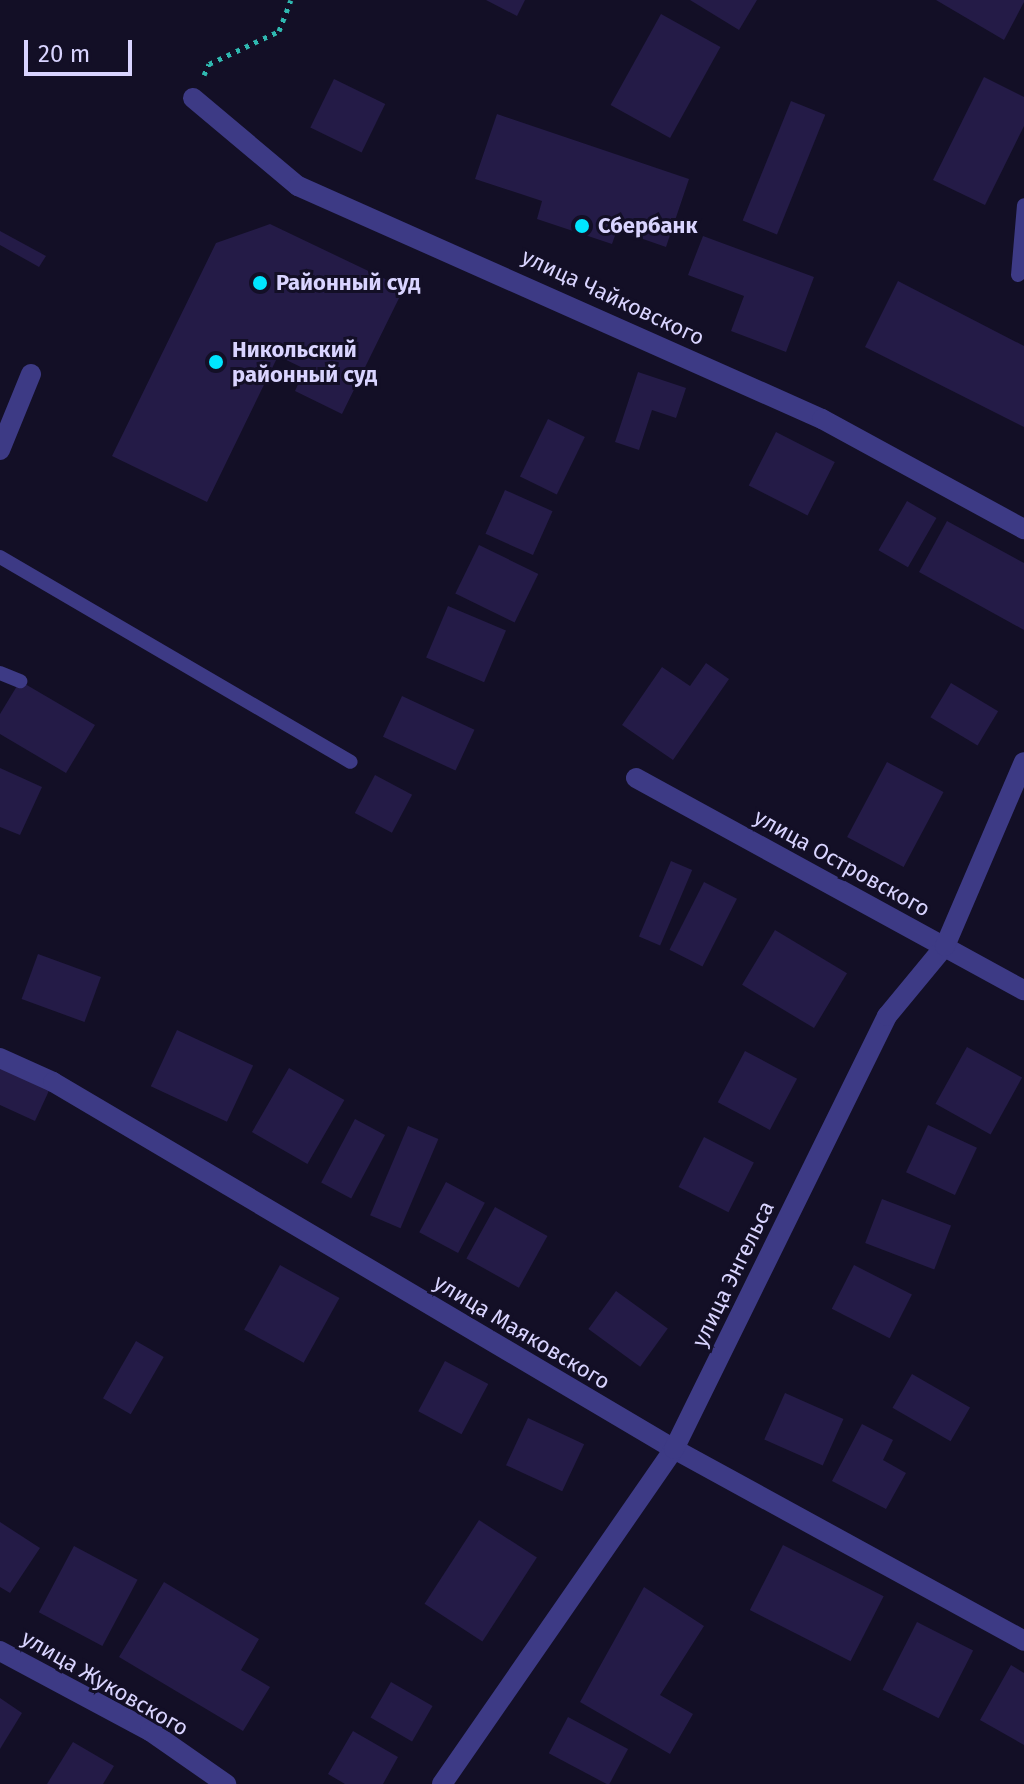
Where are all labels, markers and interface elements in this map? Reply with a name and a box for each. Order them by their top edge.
scale bar [28,24,136,74]
text: 20 m [38,40,90,68]
place label: Сбербанк [598,213,698,239]
marker: Сбербанк [573,217,591,235]
street label: улица Чайковского [517,243,709,351]
place label: Районный суд [276,270,420,296]
marker: Районный суд [251,274,269,292]
place label: Никольский районный суд [232,336,377,388]
marker: Никольский районный суд [207,353,225,371]
street label: улица Островского [749,804,935,922]
street label: улица Энгельса [686,1197,780,1351]
street label: улица Маяковского [429,1269,615,1395]
street label: улица Жуковского [17,1624,193,1742]

